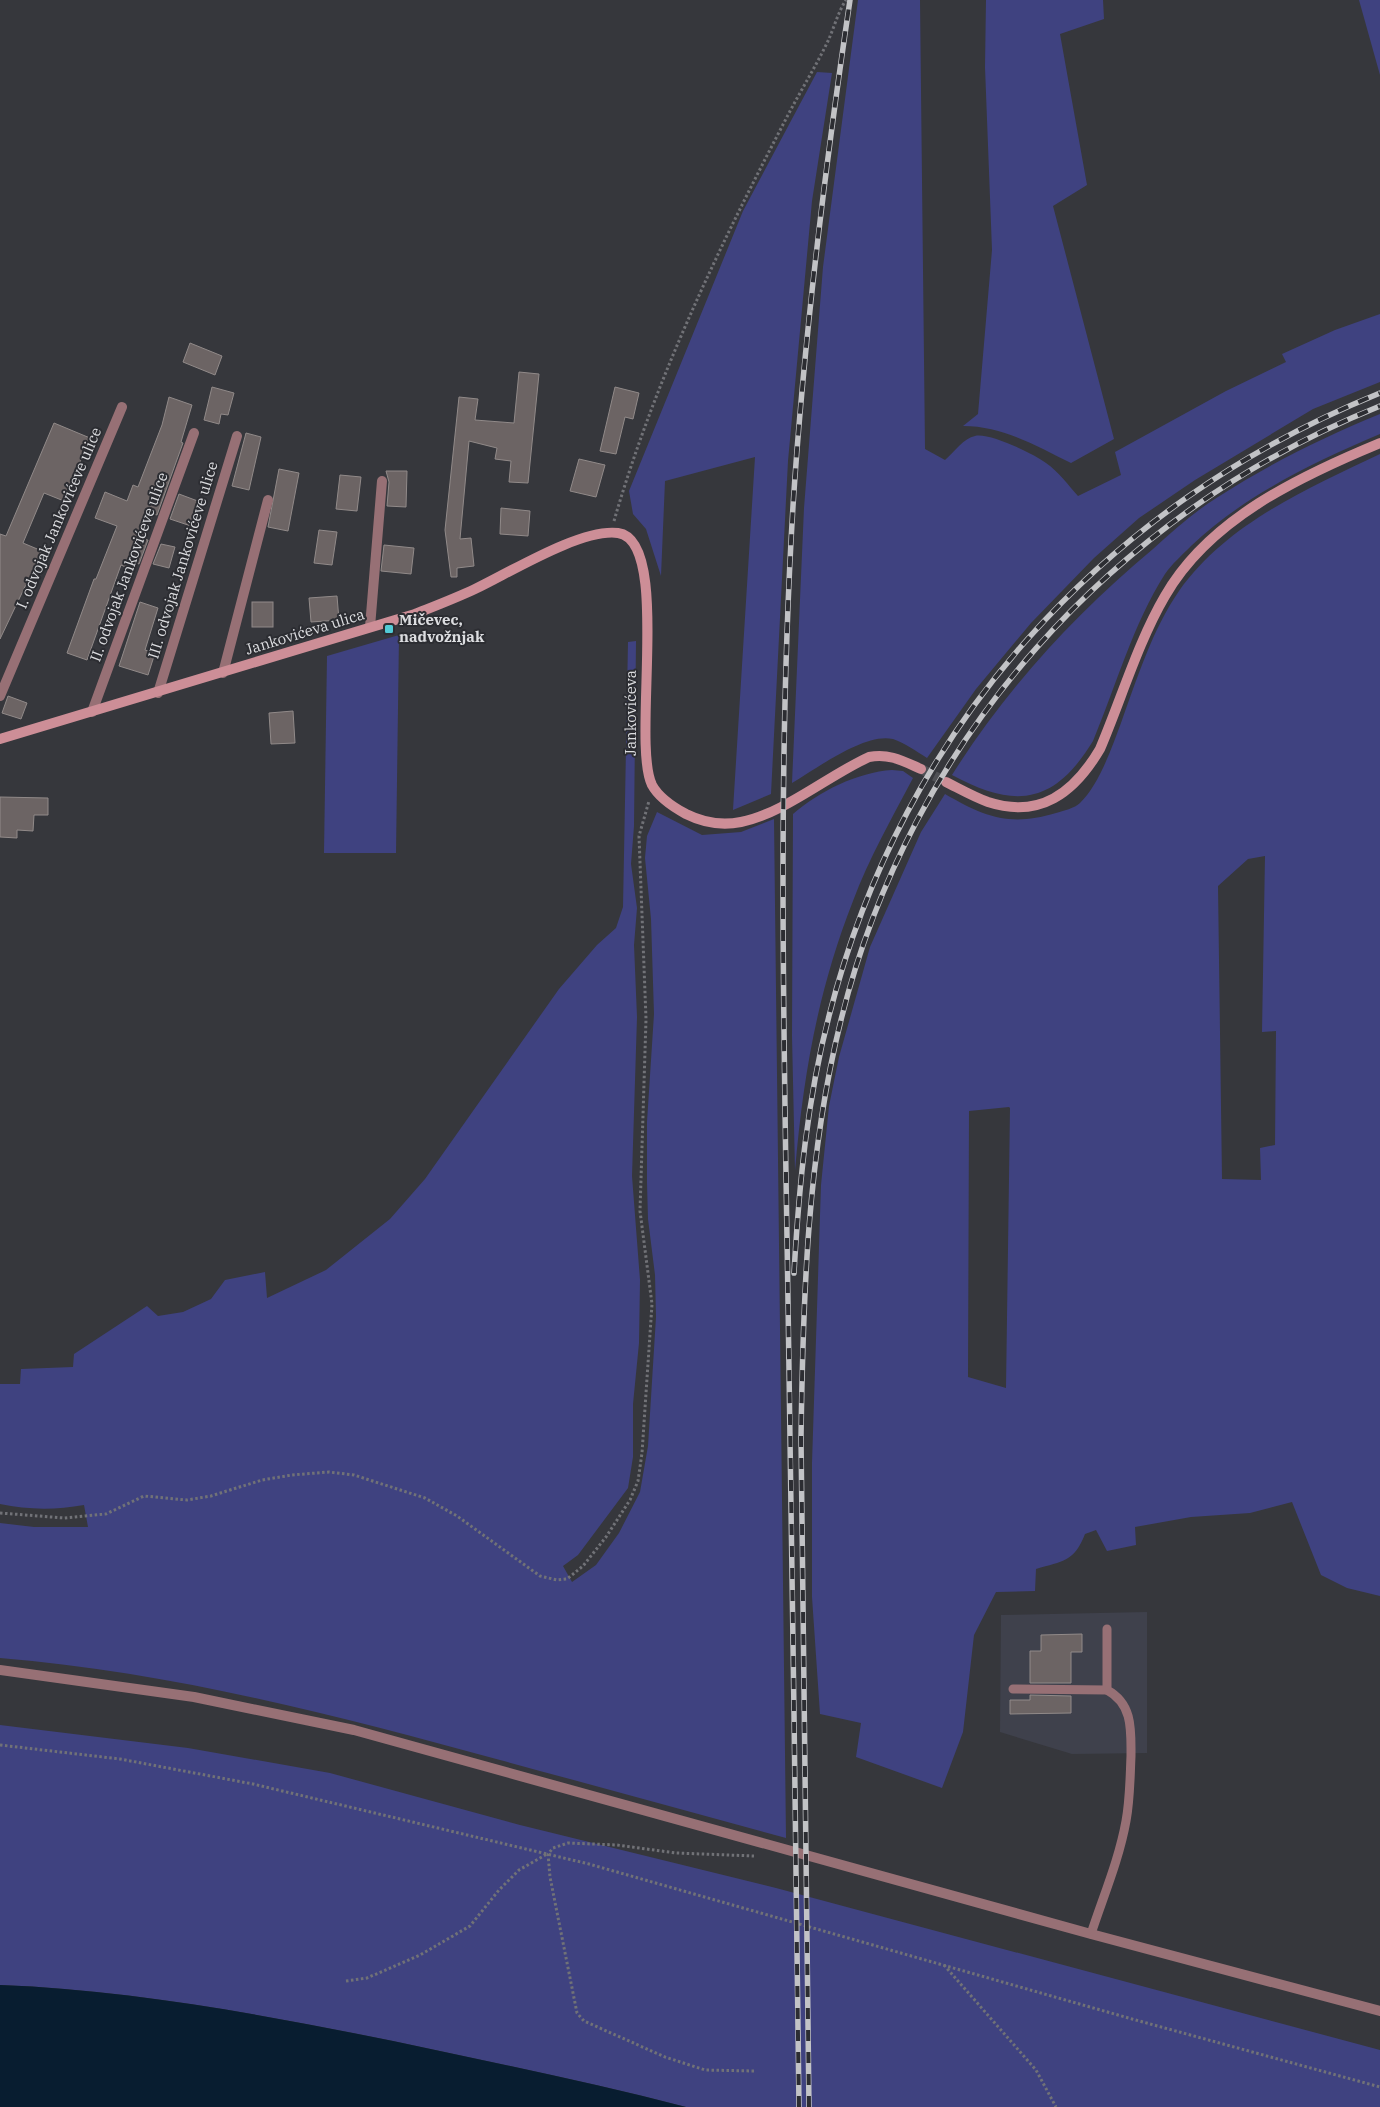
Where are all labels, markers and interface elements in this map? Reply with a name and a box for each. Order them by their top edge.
street label: I. odvojak Jankovićeve ulice [12,424,105,611]
street label: III. odvojak Jankovićeve ulice [143,459,222,661]
street label: II. odvojak Jankovićeve ulice [85,470,172,664]
street label: Jankovićeva ulica [243,604,367,659]
place label: Mičevec, nadvožnjak [399,610,485,646]
marker: Mičevec, nadvožnjak [383,623,395,635]
street label: Jankovićeva [621,670,640,756]

